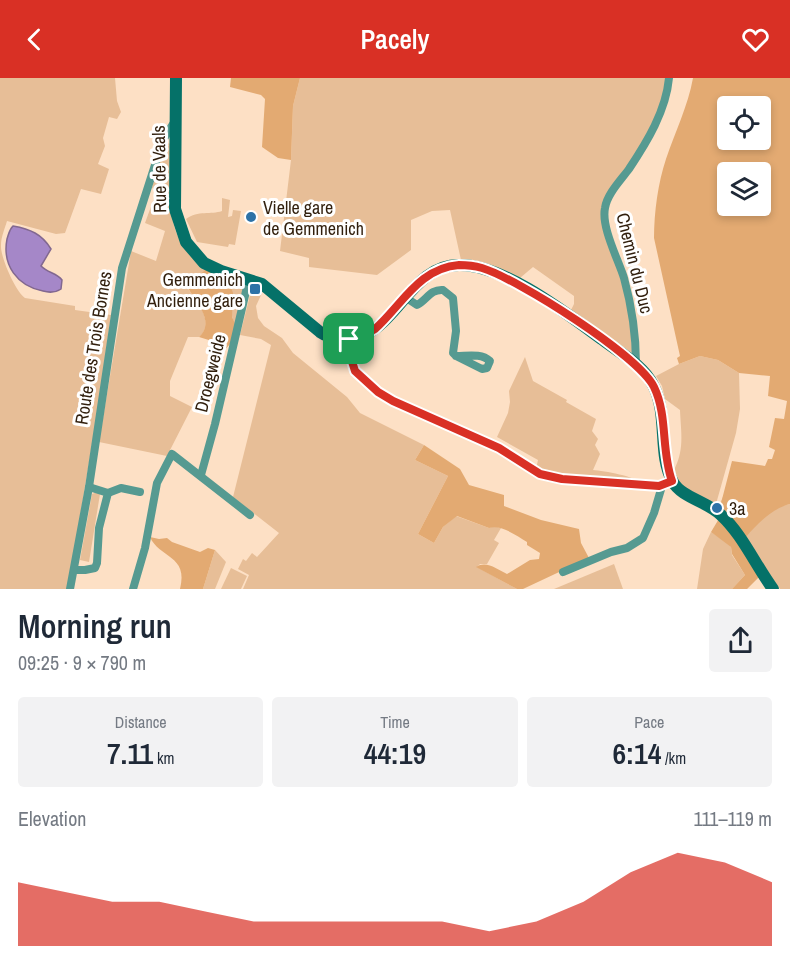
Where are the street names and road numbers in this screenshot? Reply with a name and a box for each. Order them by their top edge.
street label: Rue de Vaals [146,125,172,213]
street label: Chemin du Duc [610,210,660,316]
street label: Route des Trois Bornes [69,269,117,427]
street label: Droegweide [188,331,232,415]

